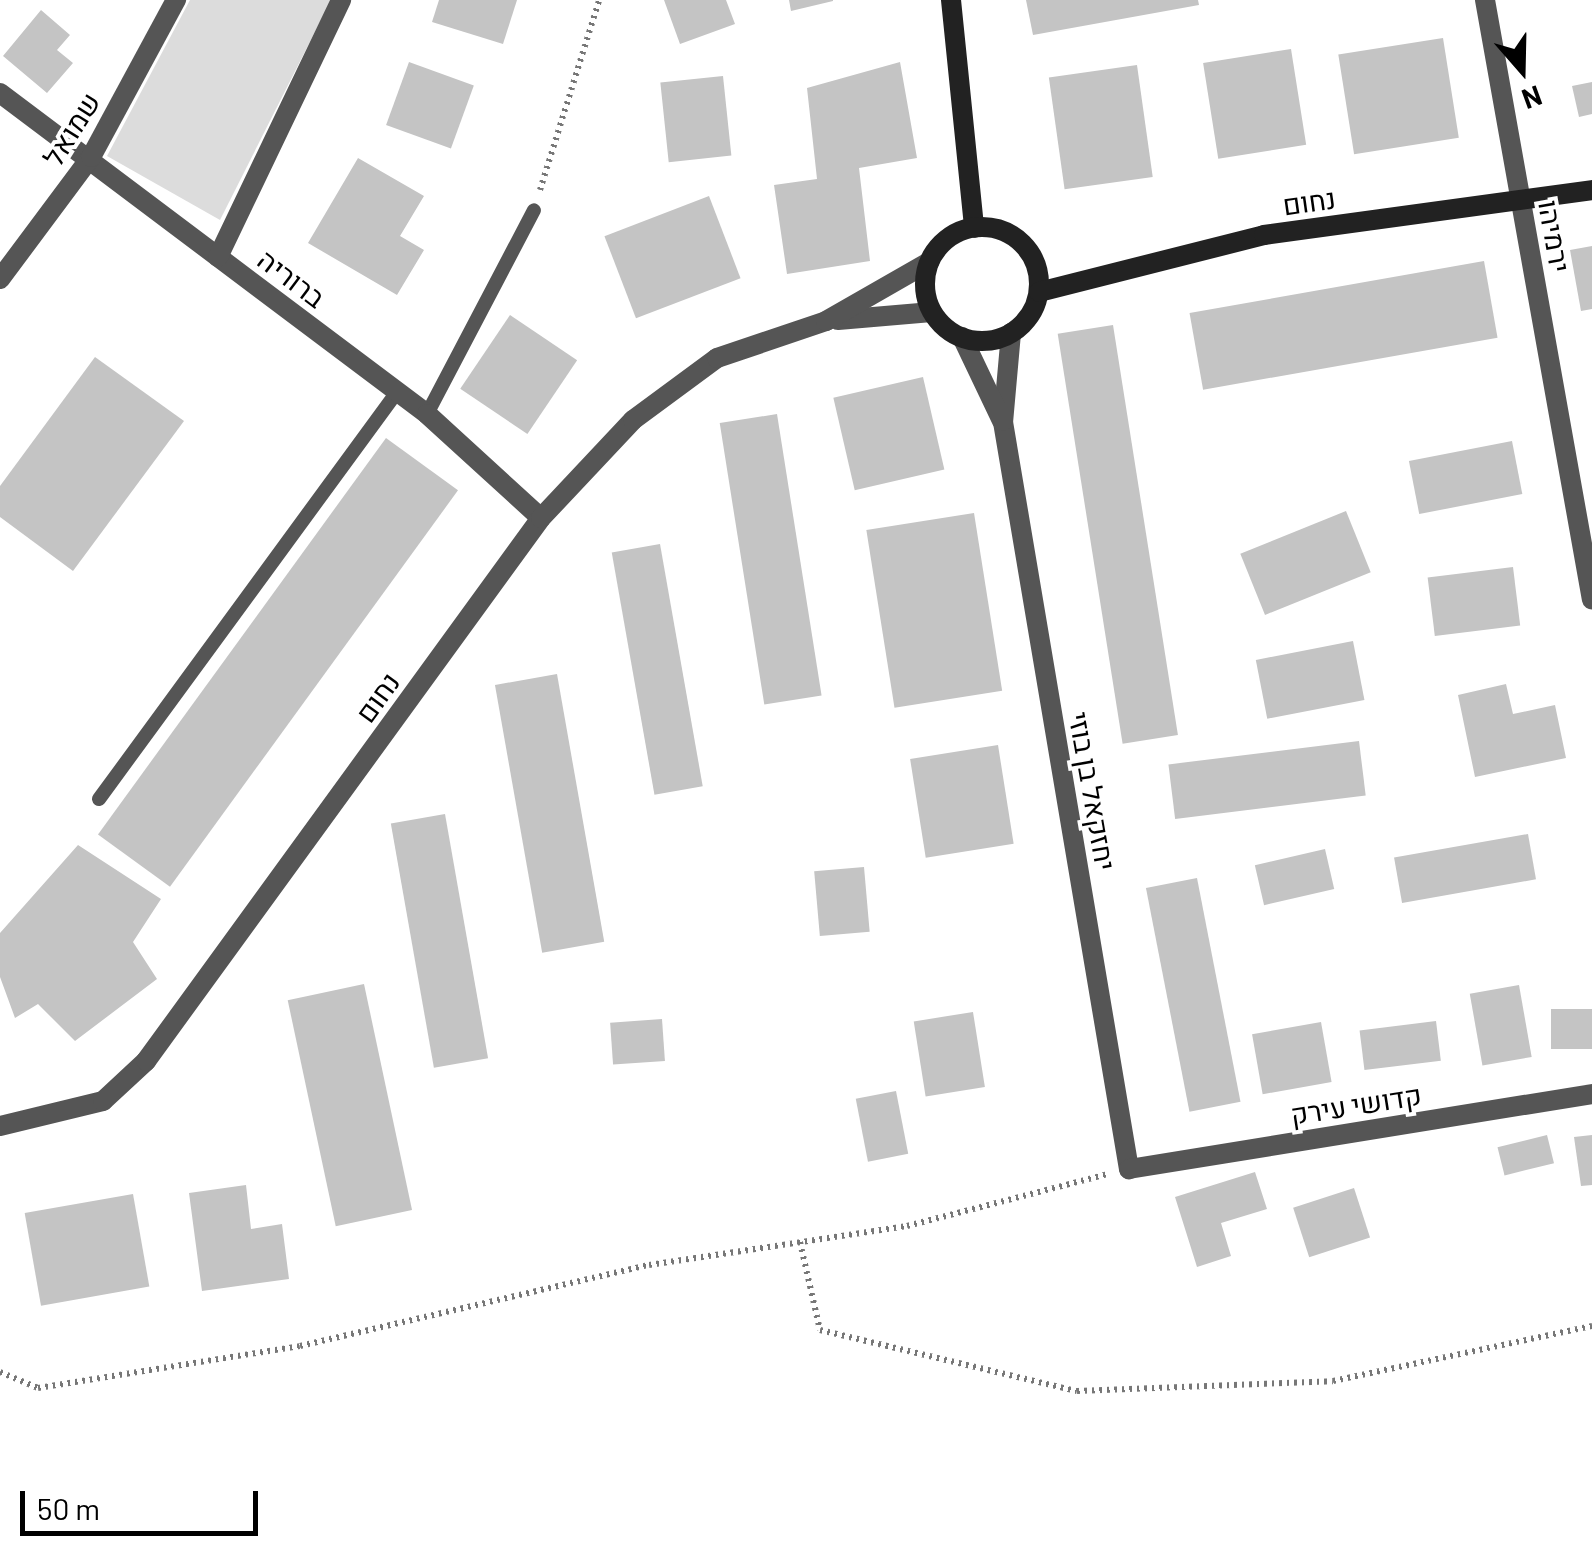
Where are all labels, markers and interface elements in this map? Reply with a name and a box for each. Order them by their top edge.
north arrow [1472,20,1572,120]
text: N [1518,79,1547,117]
street label: שמואל [35,86,107,172]
street label: נחום [1280,181,1338,221]
street label: ירמיהו [1532,197,1578,275]
street label: ברוריה [252,242,332,314]
street label: נחום [348,666,406,728]
street label: יחזקאל בן בוזי [1063,709,1123,873]
street label: קדושי עירק [1288,1077,1424,1131]
scale bar [25,1471,262,1533]
text: 50 m [37,1490,100,1526]

